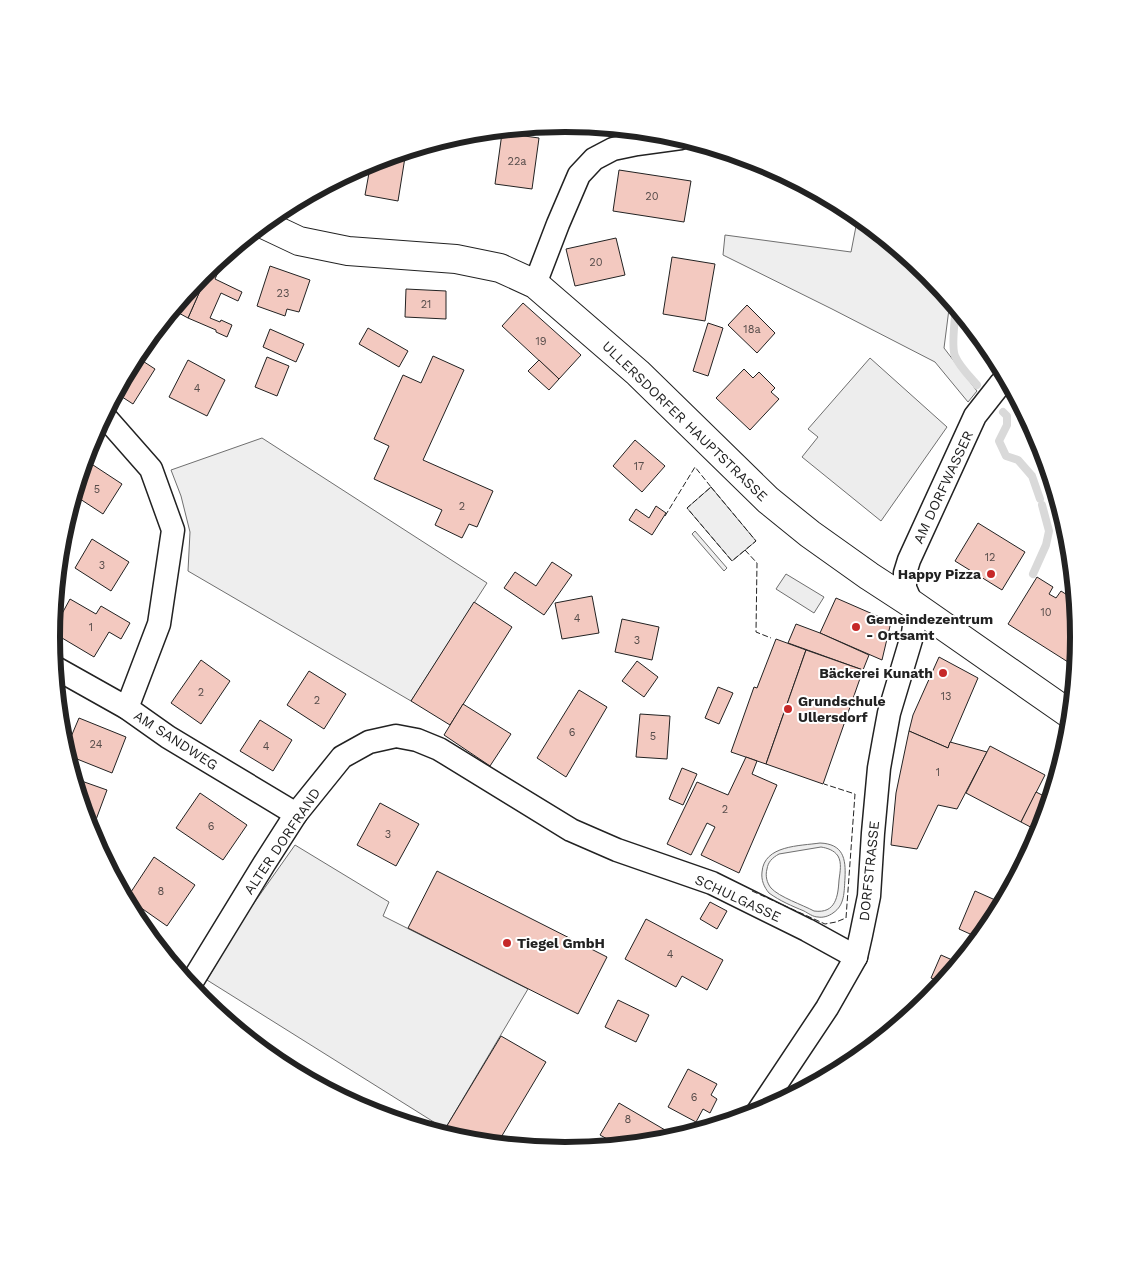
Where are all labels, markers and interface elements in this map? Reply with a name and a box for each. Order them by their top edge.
house number: 22a [507,155,527,168]
house number: 20 [645,190,659,203]
house number: 20 [589,256,603,269]
house number: 23 [277,287,289,300]
house number: 21 [421,298,431,311]
house number: 18a [743,323,761,336]
house number: 19 [535,335,547,348]
street label: ULLERSDORFER HAUPTSTRASSE [599,338,771,504]
house number: 4 [194,382,201,395]
street label: AM DORFWASSER [910,428,976,546]
house number: 17 [634,460,644,473]
house number: 5 [94,483,100,496]
house number: 2 [459,500,465,513]
house number: 12 [985,551,995,564]
house number: 3 [99,559,105,572]
place label: Happy Pizza [898,566,982,582]
marker: Happy Pizza [985,568,997,580]
house number: 10 [1040,606,1052,619]
place label: Gemeindezentrum - Ortsamt [866,611,993,643]
house number: 4 [574,612,581,625]
house number: 1 [89,621,93,634]
marker: Gemeindezentrum - Ortsamt [850,621,862,633]
house number: 3 [634,634,640,647]
place label: Bäckerei Kunath [819,665,933,681]
marker: Bäckerei Kunath [937,667,949,679]
house number: 2 [198,686,204,699]
house number: 13 [941,690,951,703]
place label: Grundschule Ullersdorf [798,693,886,725]
house number: 2 [314,694,320,707]
marker: Grundschule Ullersdorf [782,703,794,715]
street label: AM SANDWEG [131,707,221,773]
house number: 6 [569,726,576,739]
house number: 5 [650,730,656,743]
house number: 24 [90,738,103,751]
house number: 4 [263,740,270,753]
house number: 1 [936,766,940,779]
street label: ALTER DORFRAND [241,785,323,897]
house number: 2 [722,803,728,816]
house number: 6 [208,820,215,833]
street label: DORFSTRASSE [856,820,882,922]
house number: 3 [385,828,391,841]
street label: SCHULGASSE [692,871,784,925]
house number: 8 [158,885,165,898]
place label: Tiegel GmbH [517,935,605,951]
marker: Tiegel GmbH [501,937,513,949]
house number: 4 [667,948,674,961]
house number: 6 [691,1091,698,1104]
house number: 8 [625,1113,632,1126]

